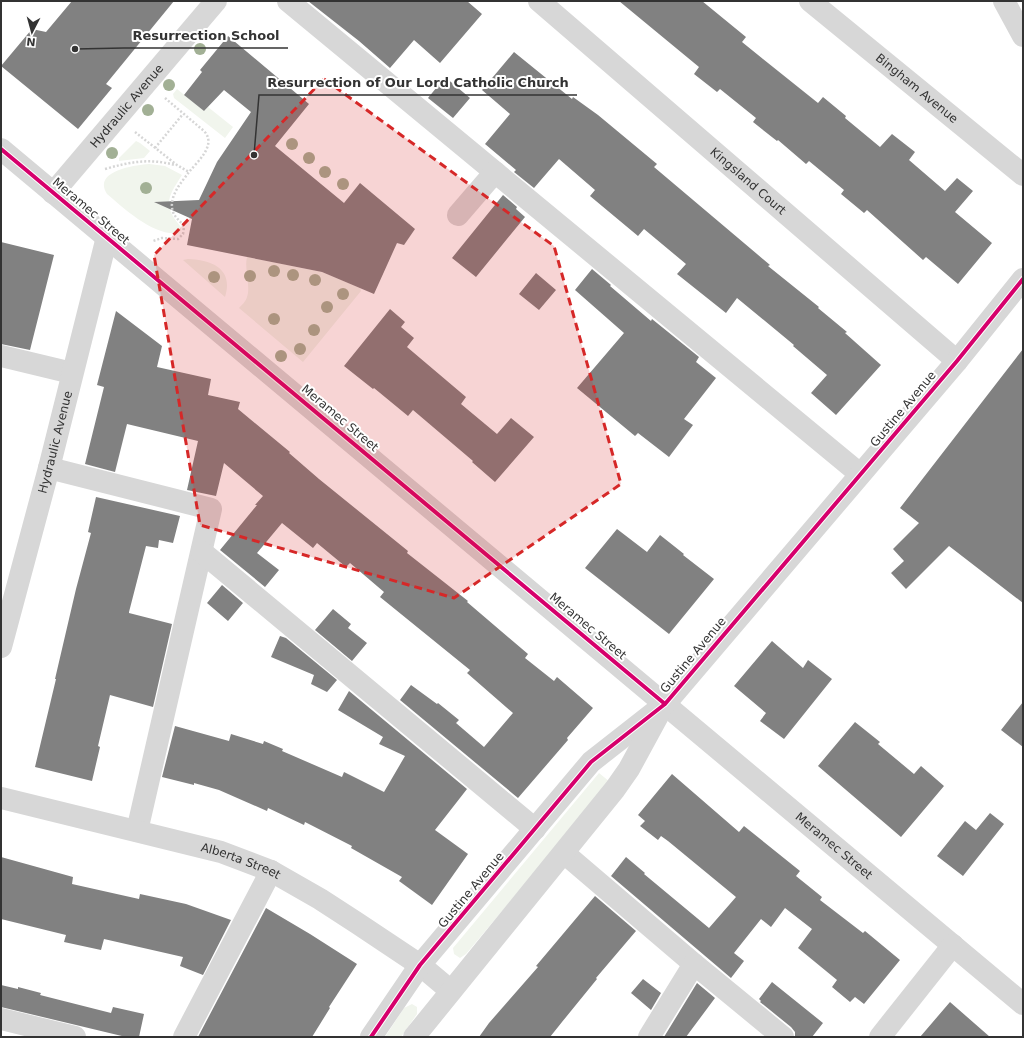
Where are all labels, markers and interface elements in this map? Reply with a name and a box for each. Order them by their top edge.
north arrow [12,12,52,52]
callout: Resurrection School [124,23,288,48]
text: Resurrection School [132,28,280,43]
text: N [26,35,36,48]
street label: Bingham Avenue [873,51,961,126]
street label: Hydraulic Avenue [87,61,166,151]
callout: Resurrection of Our Lord Catholic Church [259,70,577,95]
text: Resurrection of Our Lord Catholic Church [267,75,569,90]
street label: Kingsland Court [707,145,789,218]
street label: Meramec Street [50,175,132,247]
street label: Gustine Avenue [867,368,939,450]
street label: Meramec Street [299,382,381,454]
street label: Hydraulic Avenue [35,389,75,495]
street label: Meramec Street [547,590,629,662]
street label: Gustine Avenue [657,614,729,696]
street label: Meramec Street [793,810,876,882]
street label: Alberta Street [199,840,283,882]
street label: Gustine Avenue [435,849,507,931]

